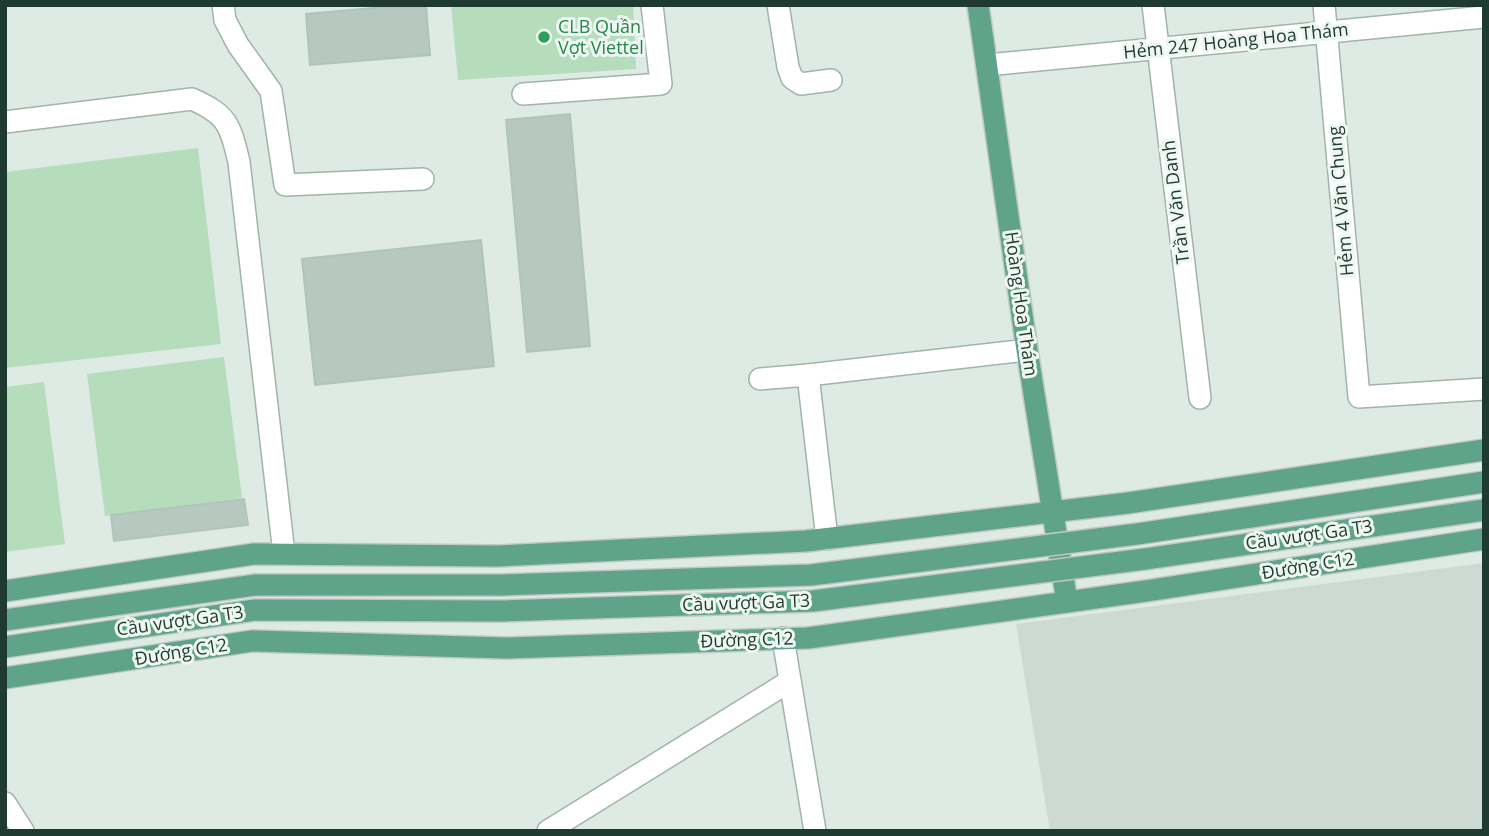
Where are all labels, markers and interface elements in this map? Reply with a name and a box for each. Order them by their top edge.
place label: CLB Quần Vợt Viettel [558,14,644,59]
street label: Hẻm 247 Hoàng Hoa Thám [1122,16,1350,64]
marker: CLB Quần Vợt Viettel [536,29,552,45]
street label: Hẻm 4 Văn Chung [1321,125,1359,277]
street label: Trần Văn Danh [1156,139,1195,265]
street label: Hoàng Hoa Thám [1000,230,1044,378]
street label: Cầu vượt Ga T3 [1244,513,1374,555]
street label: Đường C12 [1260,546,1356,584]
street label: Cầu vượt Ga T3 [682,588,810,616]
street label: Cầu vượt Ga T3 [115,599,245,641]
street label: Đường C12 [700,625,794,653]
street label: Đường C12 [133,632,229,670]

